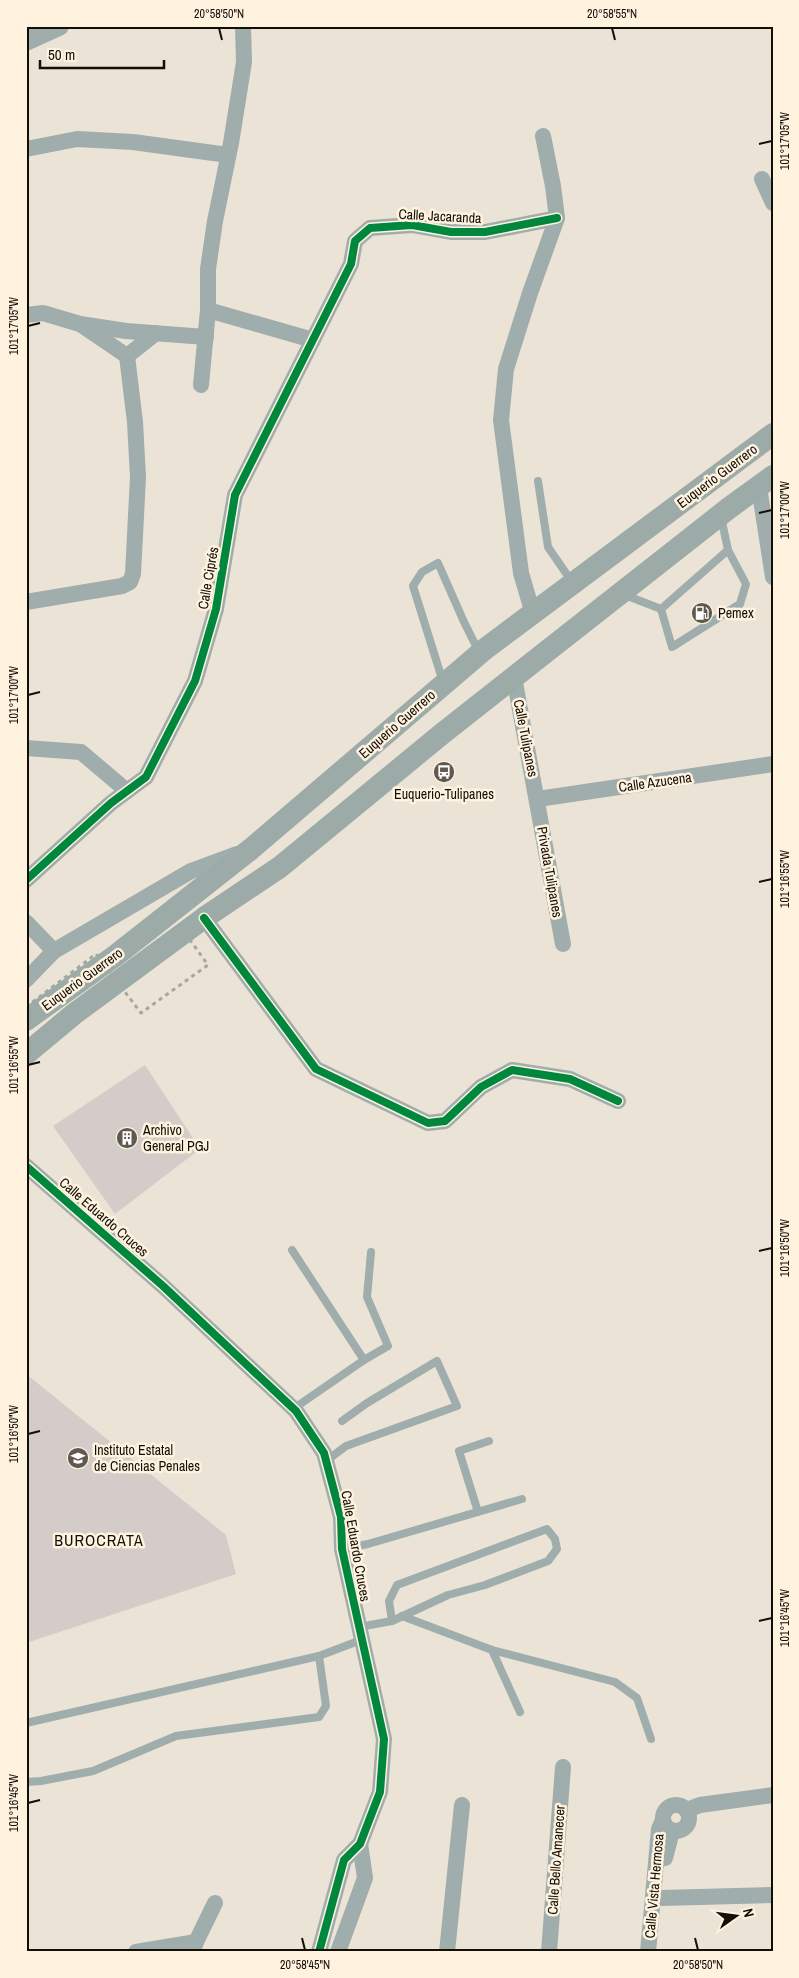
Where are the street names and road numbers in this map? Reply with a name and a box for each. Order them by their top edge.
street label: Calle Jacaranda [398,205,483,227]
street label: Euquerio Guerrero [673,440,761,512]
street label: Calle Ciprés [194,545,222,611]
street label: Euquerio Guerrero [355,686,439,762]
street label: Calle Tulipanes [510,698,542,779]
street label: Calle Azucena [617,768,693,796]
street label: Privada Tulipanes [533,825,567,919]
street label: Euquerio Guerrero [38,944,126,1014]
street label: Calle Eduardo Cruces [56,1173,152,1261]
street label: Calle Eduardo Cruces [337,1489,375,1603]
street label: Calle Bello Amanecer [543,1804,569,1915]
street label: Calle Vista Hermosa [640,1832,668,1939]

